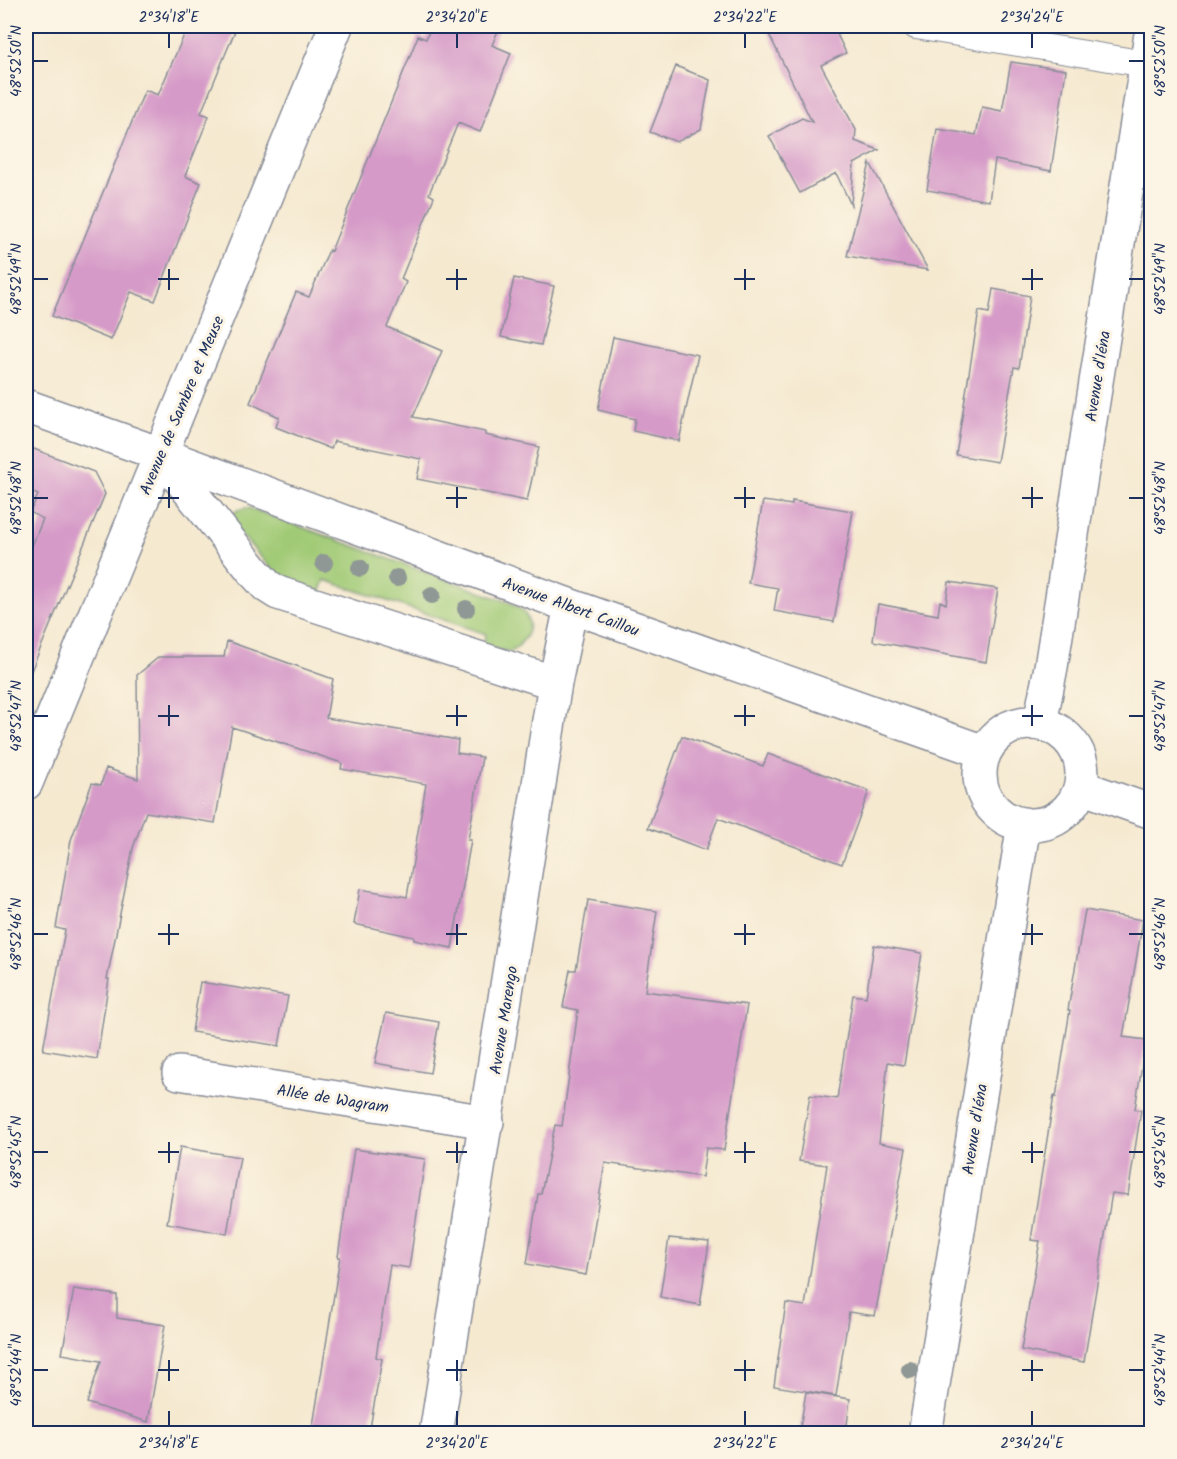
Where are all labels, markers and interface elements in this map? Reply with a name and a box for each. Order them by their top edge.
text: 2°34'18"E [139,6,200,30]
text: 2°34'20"E [426,6,490,30]
text: 2°34'22"E [713,6,778,30]
text: 2°34'24"E [1000,6,1065,30]
text: 48°52'50"N [5,25,29,97]
text: 48°52'50"N [1149,25,1173,97]
text: 48°52'49"N [5,243,29,315]
text: 48°52'49"N [1149,243,1173,315]
street label: Avenue de Sambre et Meuse [133,312,231,499]
street label: Avenue d'Iéna [1079,329,1118,424]
text: 48°52'48"N [5,461,29,535]
text: 48°52'48"N [1149,461,1173,535]
street label: Avenue Albert Caillou [498,571,643,644]
text: 48°52'47"N [5,680,29,752]
text: 48°52'47"N [1149,680,1173,752]
text: 48°52'46"N [5,897,29,971]
text: 48°52'46"N [1149,897,1173,971]
street label: Avenue Marengo [484,964,525,1076]
street label: Allée de Wagram [275,1078,391,1121]
street label: Avenue d'Iéna [956,1082,995,1177]
text: 48°52'45"N [5,1116,29,1188]
text: 48°52'45"N [1149,1116,1173,1188]
text: 48°52'44"N [5,1334,29,1406]
text: 48°52'44"N [1149,1334,1173,1406]
text: 2°34'18"E [139,1432,200,1456]
text: 2°34'20"E [426,1432,490,1456]
text: 2°34'22"E [713,1432,778,1456]
text: 2°34'24"E [1000,1432,1065,1456]

